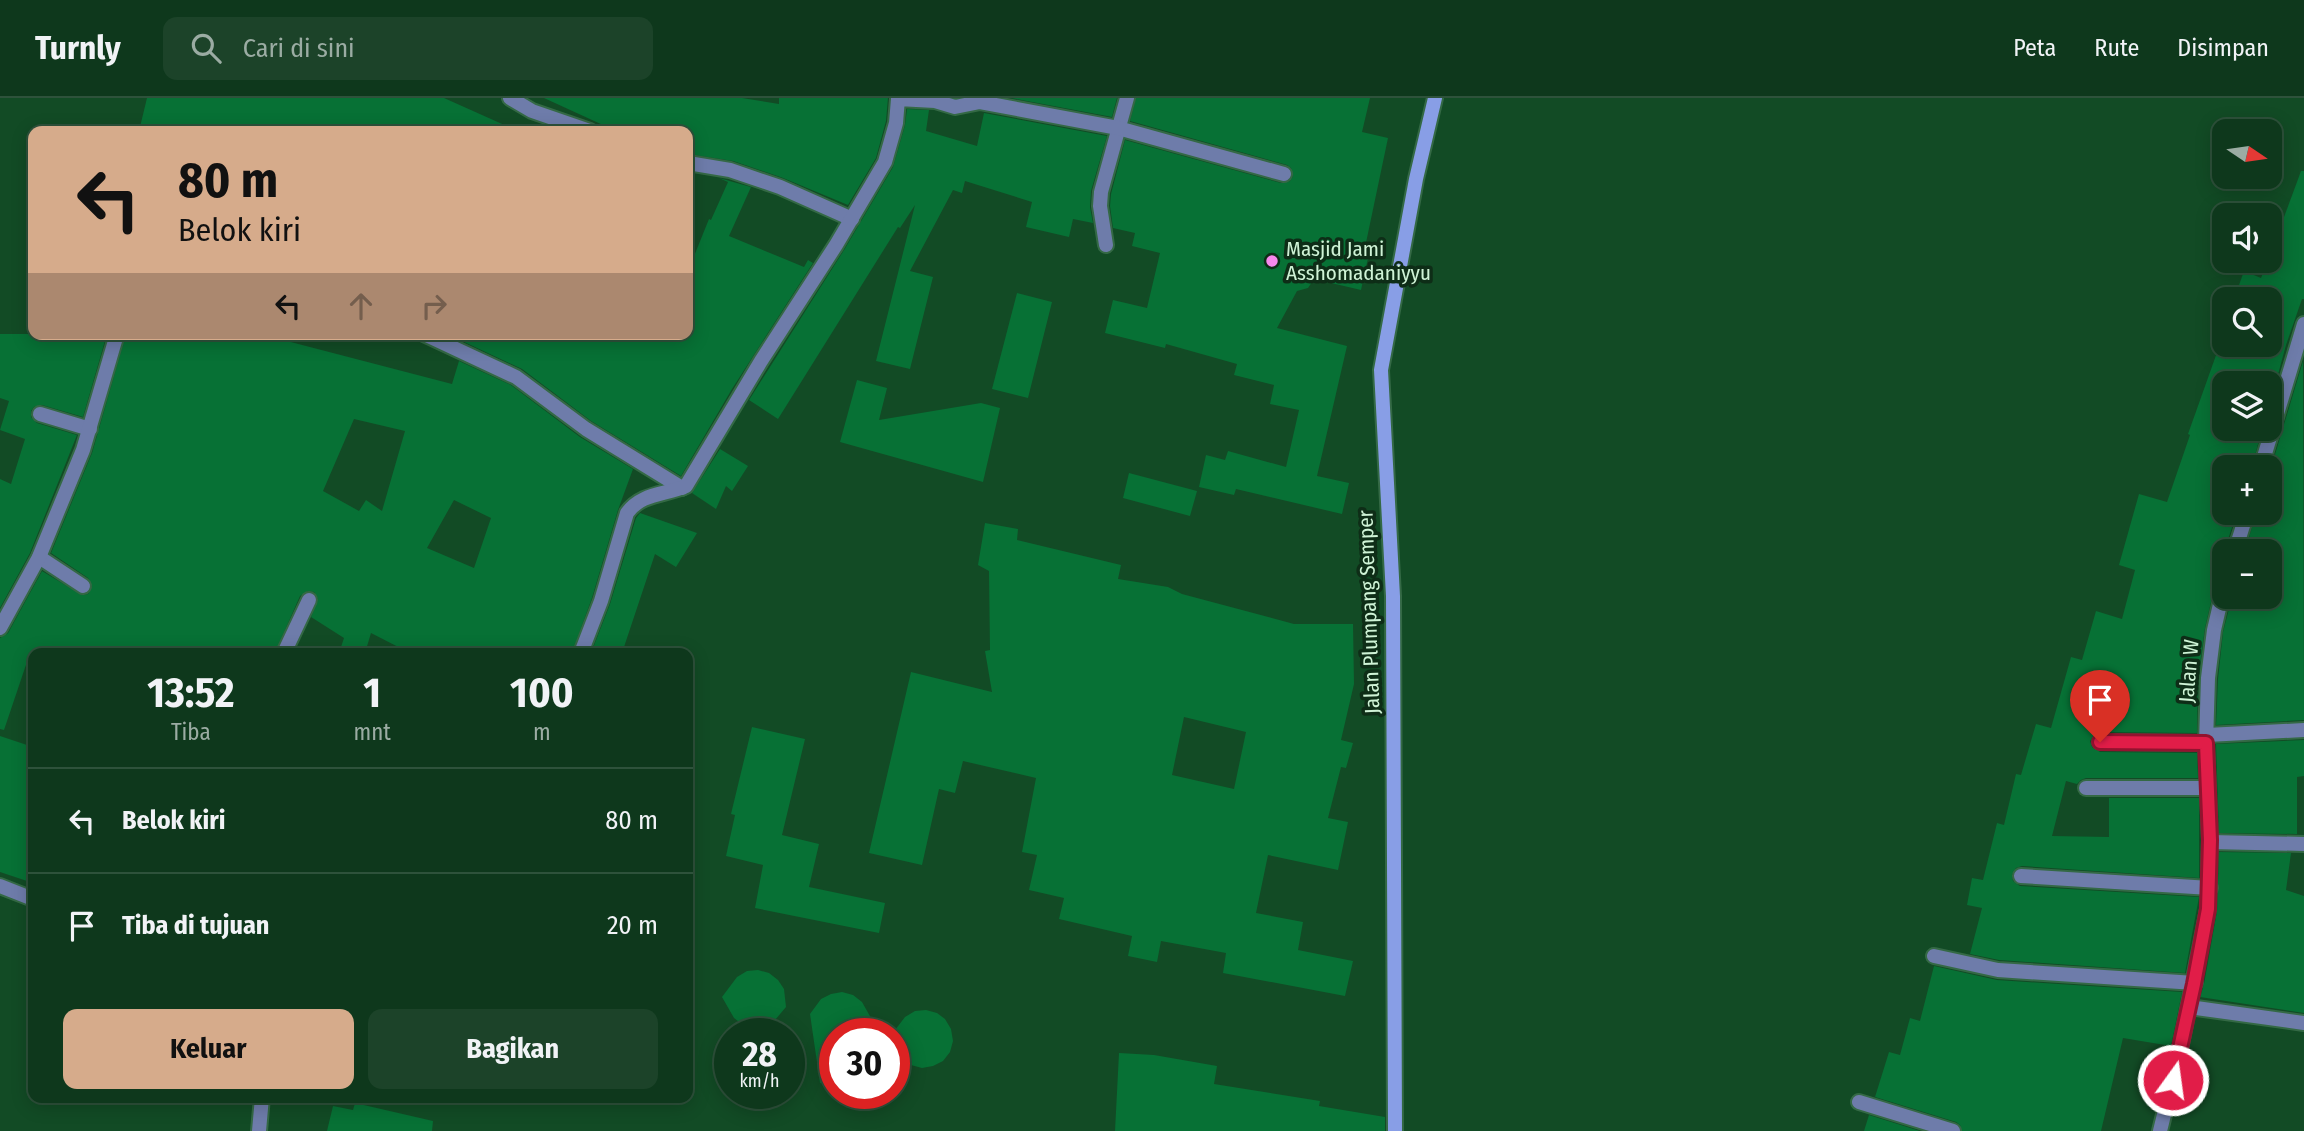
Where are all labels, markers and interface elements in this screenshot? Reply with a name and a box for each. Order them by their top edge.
search box [163,17,653,80]
text: Turnly [35,28,121,68]
icon: search [187,29,225,67]
text: Cari di sini [243,33,355,64]
text: Peta [2013,34,2056,62]
text: Rute [2094,34,2139,62]
text: Disimpan [2177,34,2269,62]
north arrow [2212,119,2282,189]
map controls [2212,119,2282,609]
text: 80 m [178,151,278,210]
icon: left [63,154,154,245]
button: sound [2212,203,2282,273]
text: Belok kiri [178,211,301,249]
place label: Masjid Jami Asshomadaniyyu [1286,236,1431,286]
marker: Masjid Jami Asshomadaniyyu [1264,253,1280,269]
icon: left [269,287,307,325]
icon: ahead [342,287,380,325]
icon: right [415,287,453,325]
button: search [2212,287,2282,357]
button: layers [2212,371,2282,441]
button: + [2212,455,2282,525]
street label: Jalan Plumpang Semper [1352,509,1386,714]
button: − [2212,539,2282,609]
street label: Jalan W [2173,638,2205,704]
text: 13:52 [147,668,234,718]
text: 1 [363,668,381,718]
text: 100 [510,668,574,718]
pin [2070,670,2130,742]
icon: arrive [2081,681,2119,719]
text: Tiba [171,718,211,746]
text: mnt [354,718,391,746]
text: m [533,718,551,746]
icon: left [63,802,101,840]
text: Belok kiri [122,805,225,836]
text: 80 m [605,805,658,836]
icon: arrive [63,907,101,945]
text: Tiba di tujuan [122,910,269,941]
text: 20 m [607,910,658,941]
button: Keluar [63,1009,354,1089]
button: Bagikan [368,1009,658,1089]
speed limit sign: 30 [819,1018,910,1109]
text: 28 [742,1033,777,1075]
position arrow [2136,1043,2210,1117]
text: km/h [739,1070,780,1092]

